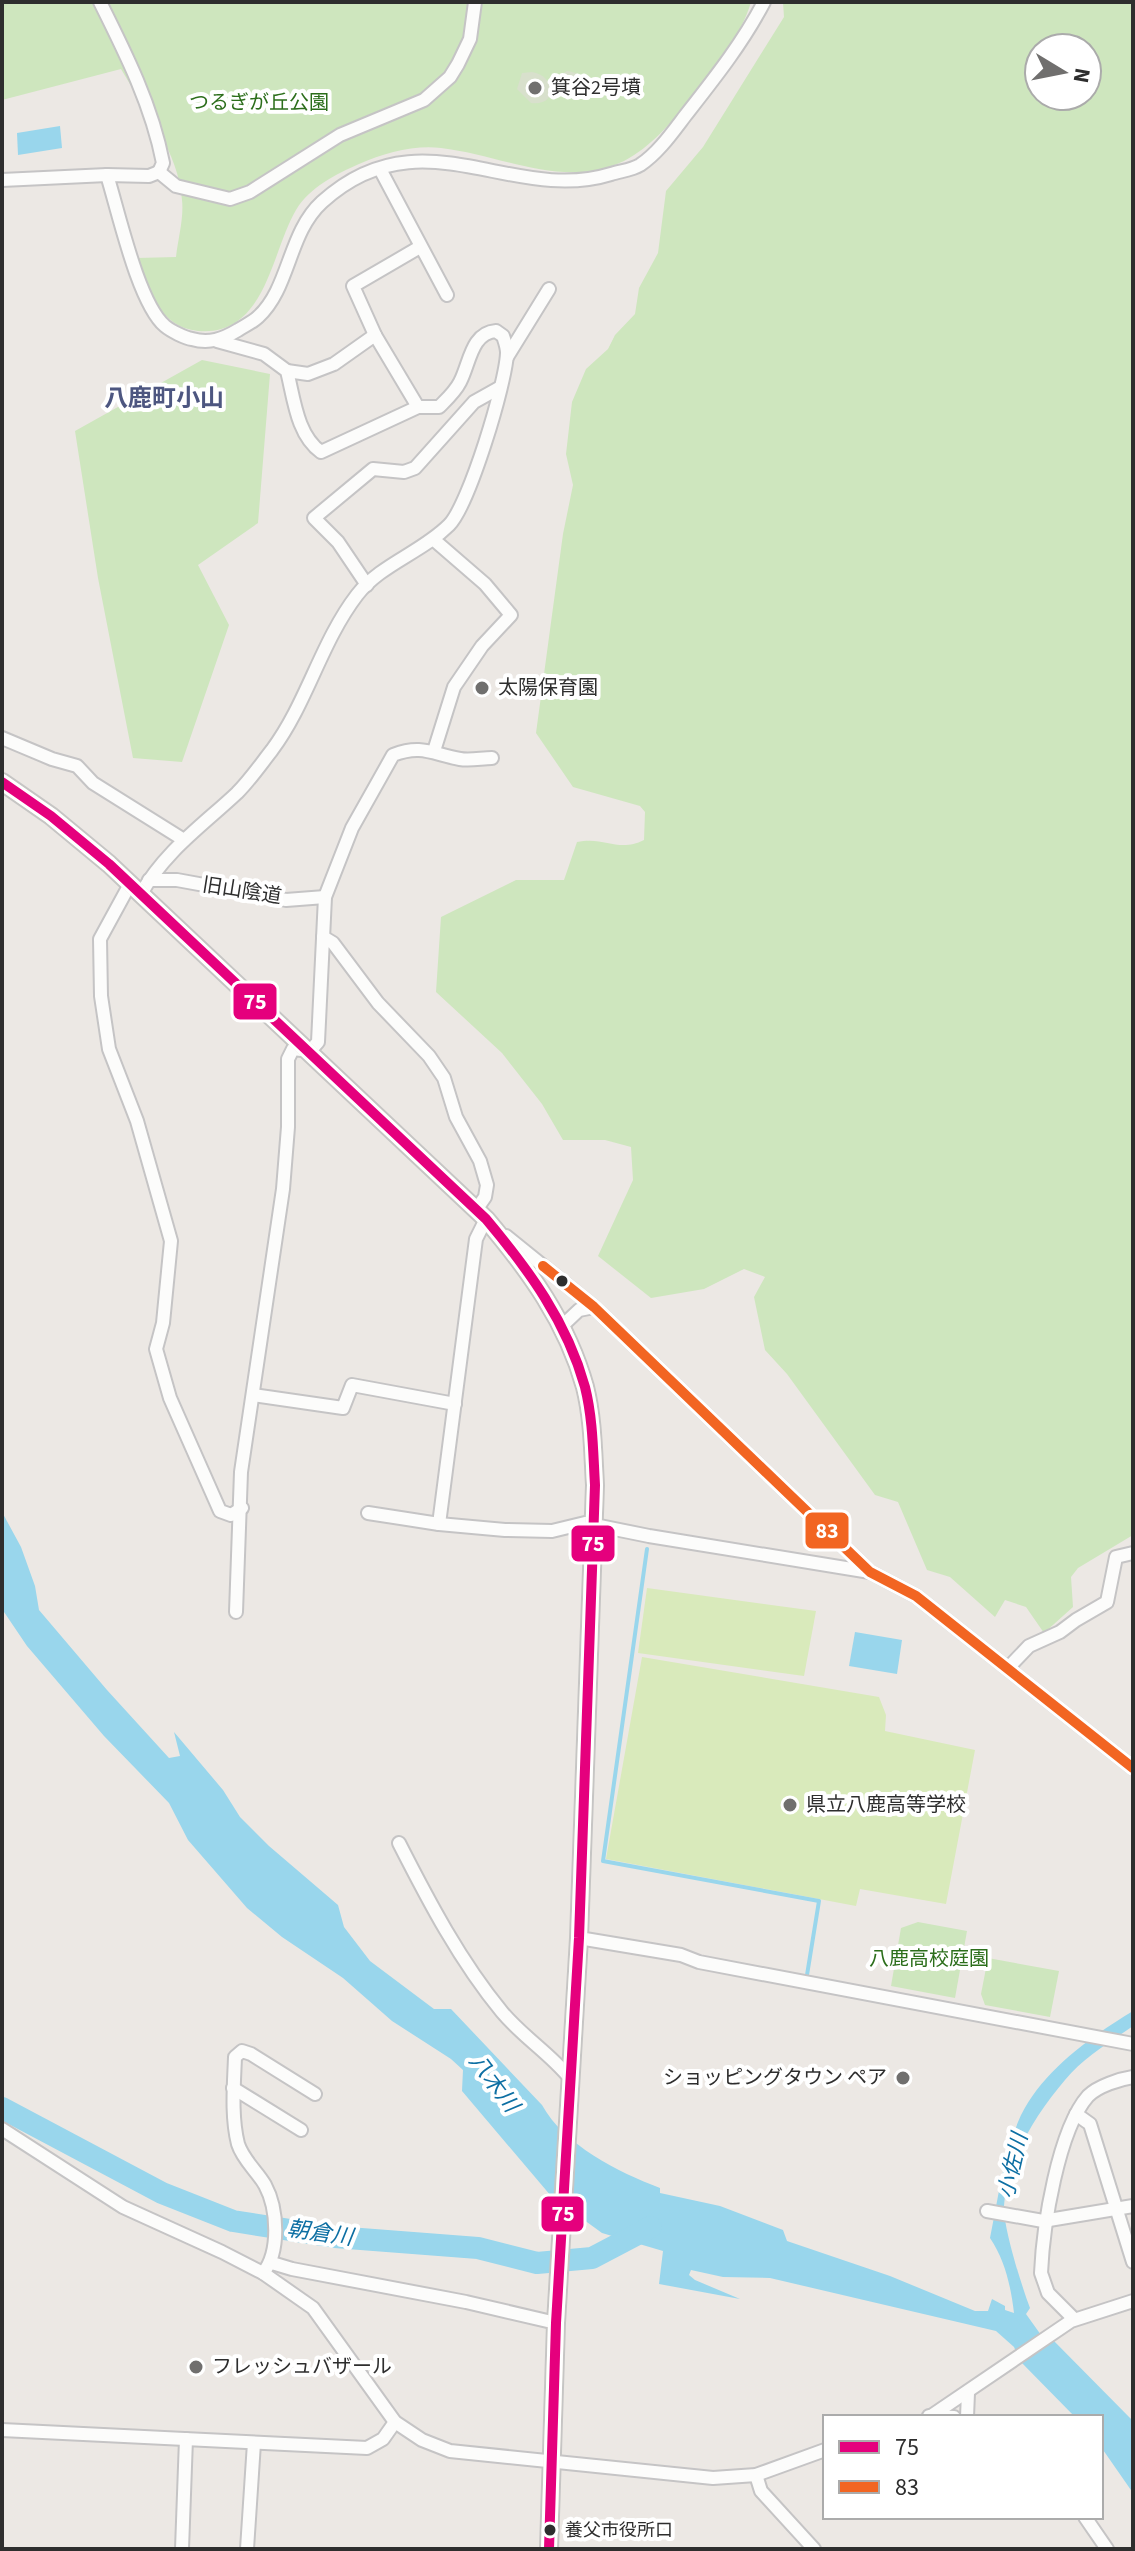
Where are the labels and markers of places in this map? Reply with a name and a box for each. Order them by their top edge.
place label: 箕谷2号墳 [551,74,641,102]
marker: 箕谷2号墳 [526,79,544,97]
place label: 太陽保育園 [498,674,598,702]
marker: 太陽保育園 [473,679,491,697]
unlabelled marker [554,1273,570,1289]
place label: 県立八鹿高等学校 [806,1791,966,1819]
marker: 県立八鹿高等学校 [781,1796,799,1814]
place label: ショッピングタウン ペア [663,2064,887,2092]
marker: ショッピングタウン ペア [894,2069,912,2087]
place label: フレッシュバザール [212,2353,392,2381]
marker: フレッシュバザール [187,2358,205,2376]
place label: 養父市役所口 [565,2518,673,2543]
marker: 養父市役所口 [542,2522,558,2538]

